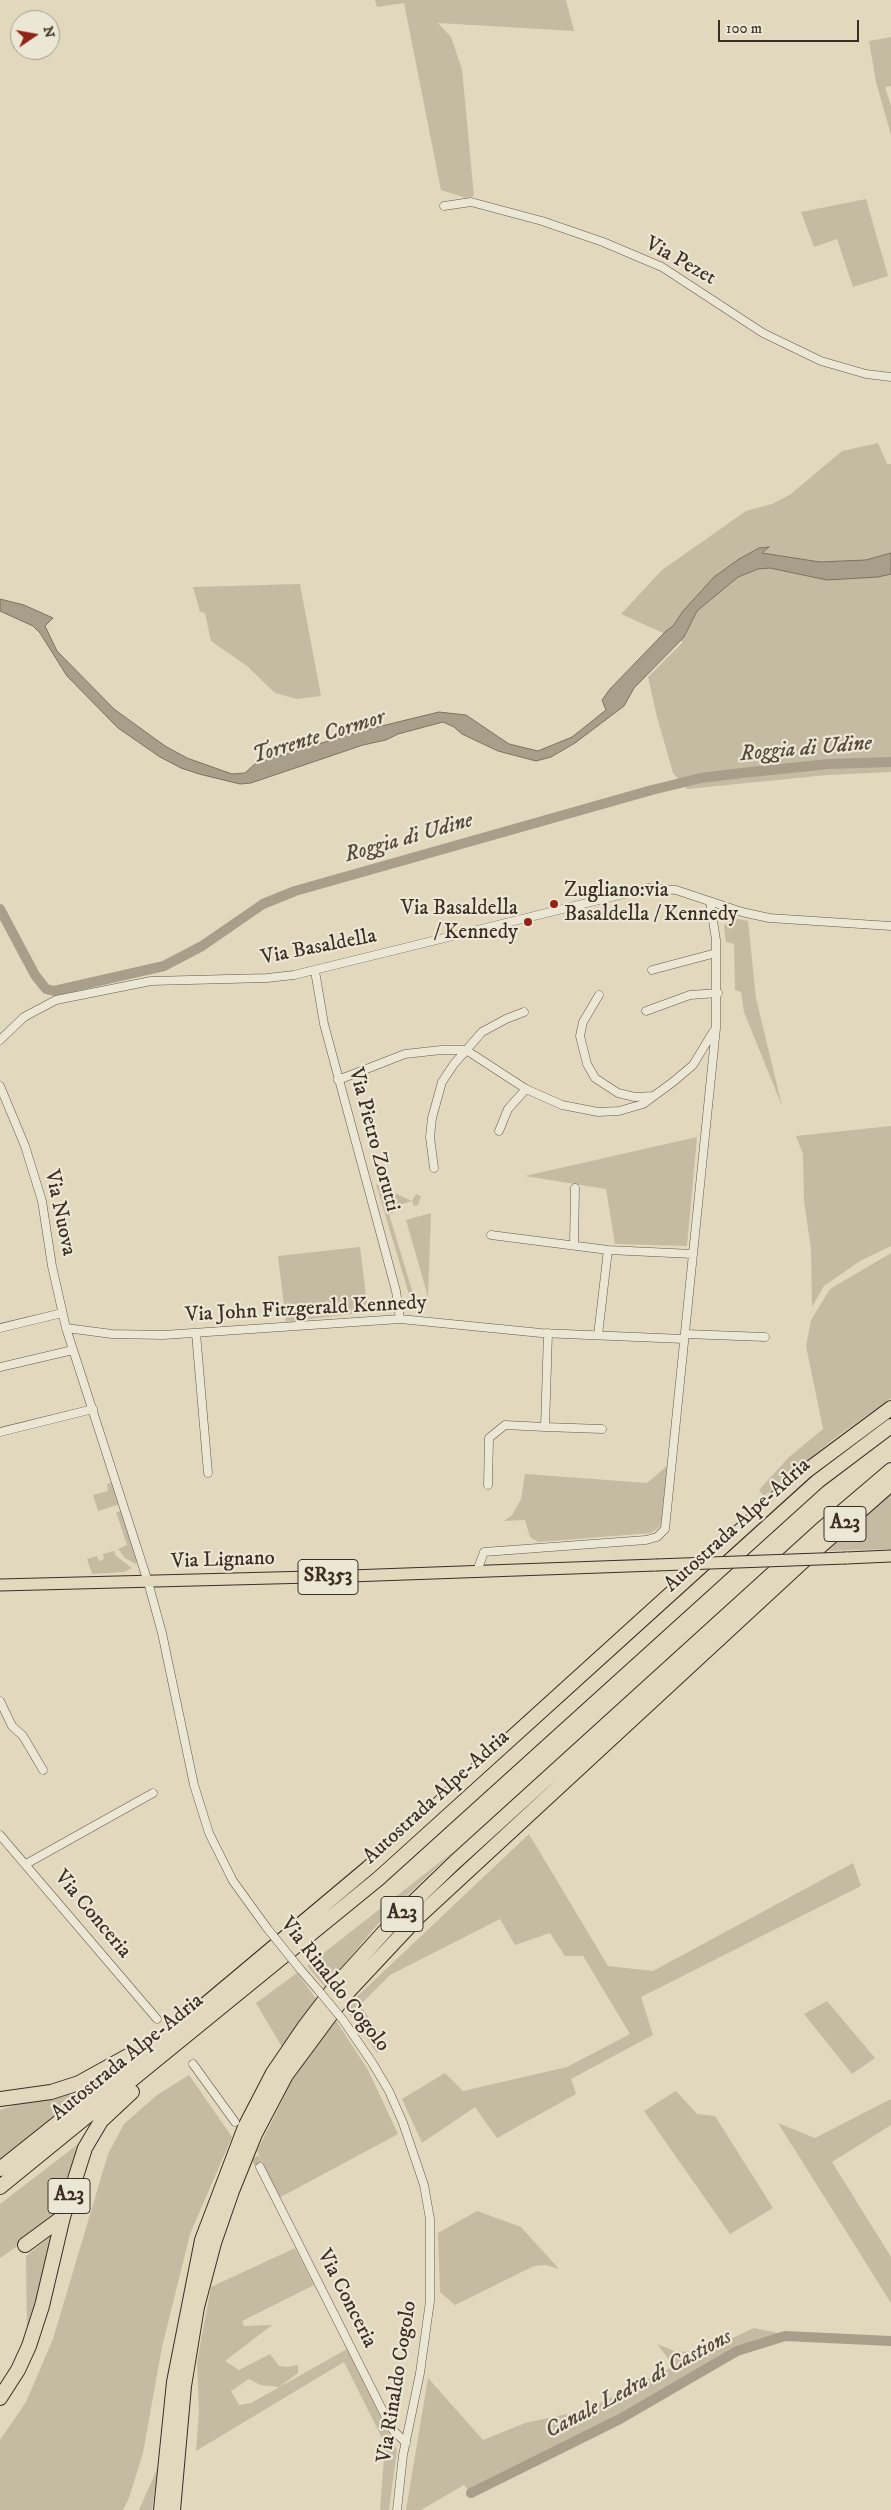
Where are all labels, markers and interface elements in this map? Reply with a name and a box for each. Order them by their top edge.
north arrow [10,10,60,60]
scale bar [721,10,862,42]
text: 100 m [726,19,762,38]
text: N [39,25,59,40]
street label: Via Pezet [640,232,720,292]
water label: Torrente Cormor [249,705,389,771]
water label: Roggia di Udine [739,731,873,769]
water label: Roggia di Udine [342,808,476,870]
place label: Zugliano:via Basaldella / Kennedy [564,879,738,929]
place label: Via Basaldella / Kennedy [401,897,518,947]
marker: Zugliano:via Basaldella / Kennedy [548,898,560,910]
marker: Via Basaldella / Kennedy [522,916,534,928]
street label: Via Basaldella [259,924,379,972]
street label: Via Pietro Zorutti [342,1065,404,1215]
street label: Via Nuova [38,1168,80,1258]
street label: Via John Fitzgerald Kennedy [185,1291,427,1329]
street label: Autostrada Alpe-Adria [660,1454,816,1598]
road number: A23 [824,1506,866,1542]
street label: Via Lignano [171,1547,275,1575]
road number: SR353 [298,1560,358,1594]
street label: Autostrada Alpe-Adria [359,1726,515,1870]
street label: Via Conceria [48,1866,136,1964]
road number: A23 [381,1896,423,1932]
street label: Via Rinaldo Cogolo [274,1913,394,2057]
street label: Autostrada Alpe-Adria [47,1989,209,2127]
road number: A23 [48,2178,90,2214]
street label: Via Conceria [310,2246,382,2352]
street label: Via Rinaldo Cogolo [373,2299,423,2465]
water label: Canale Ledra di Castions [541,2325,737,2445]

